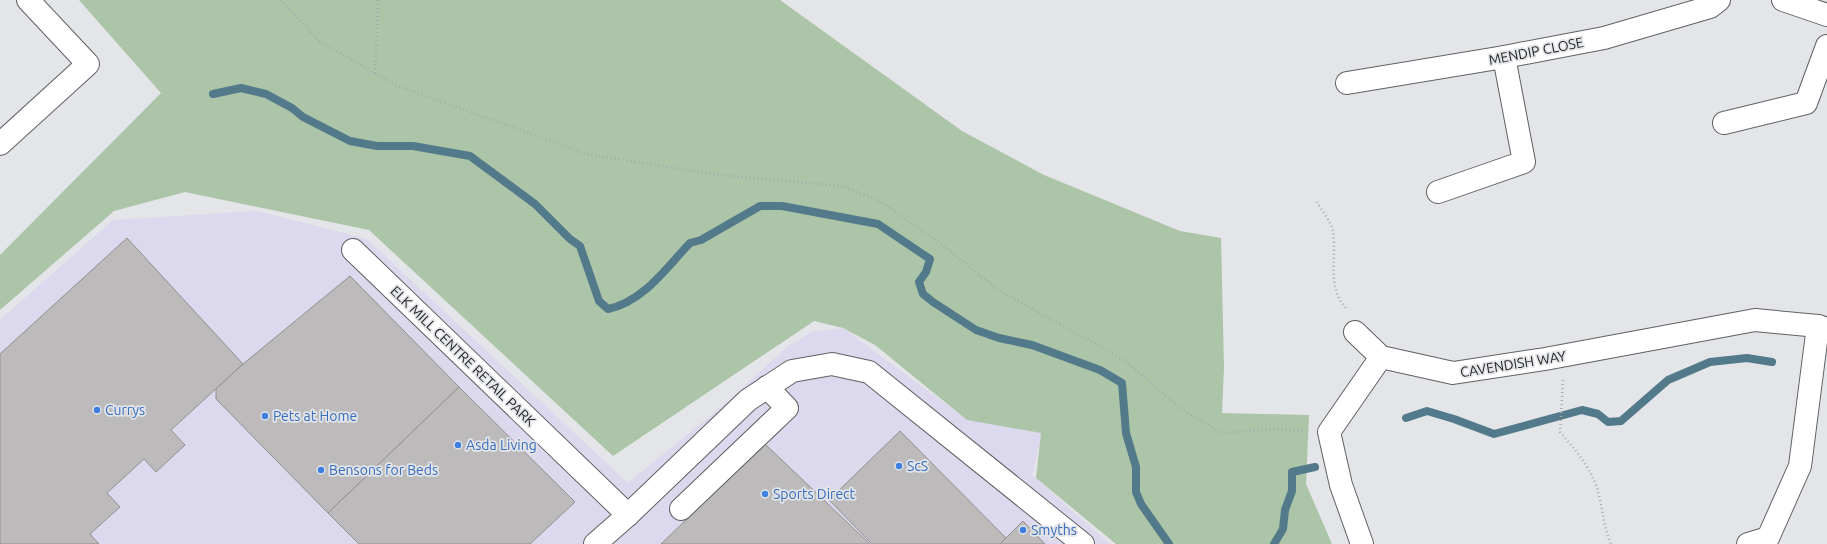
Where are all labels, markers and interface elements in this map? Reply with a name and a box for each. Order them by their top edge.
street label: MENDIP CLOSE [1487,34,1585,68]
street label: ELK MILL CENTRE RETAIL PARK [387,283,539,430]
street label: CAVENDISH WAY [1459,348,1567,380]
place label: Currys [105,402,145,418]
marker: Currys [92,405,102,415]
place label: Pets at Home [273,408,357,424]
marker: Pets at Home [260,411,270,421]
place label: Asda Living [466,437,537,453]
marker: Asda Living [453,440,463,450]
place label: ScS [907,458,928,474]
marker: ScS [894,461,904,471]
place label: Bensons for Beds [329,462,438,478]
marker: Bensons for Beds [316,465,326,475]
place label: Sports Direct [773,486,856,502]
marker: Sports Direct [760,489,770,499]
place label: Smyths [1031,522,1077,538]
marker: Smyths [1018,525,1028,535]

